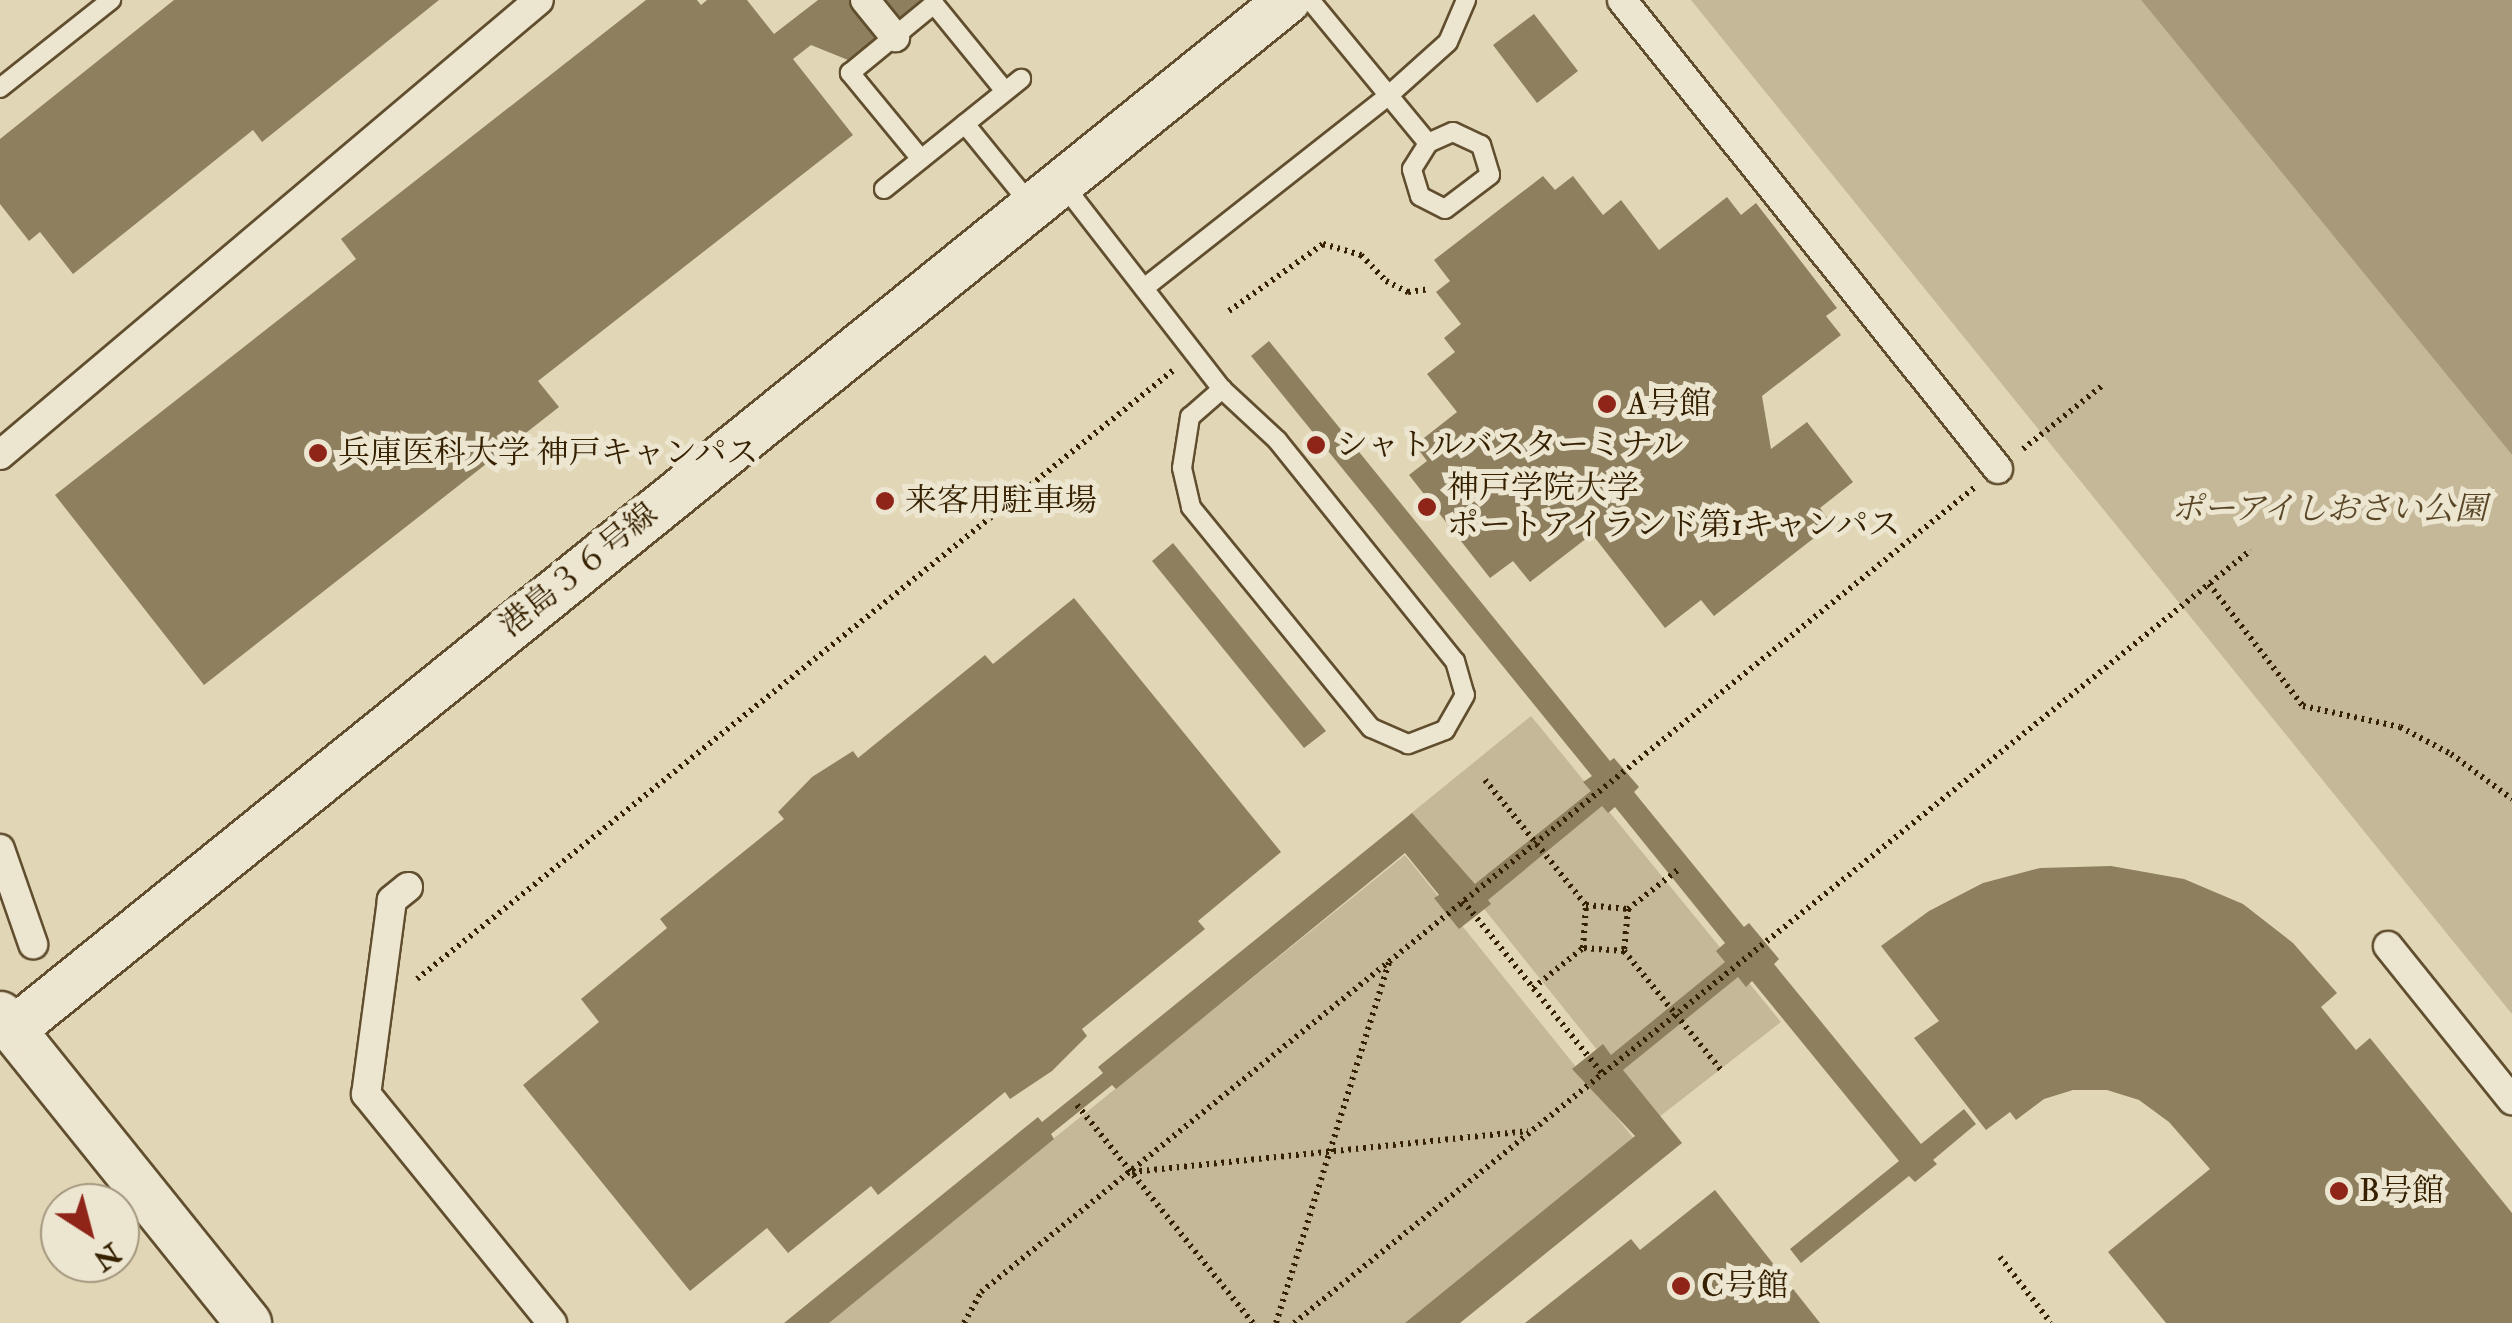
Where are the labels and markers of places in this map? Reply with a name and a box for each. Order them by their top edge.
place label: A号館 [1627,385,1711,423]
marker: A号館 [1596,393,1618,415]
place label: シャトルバスターミナル [1336,426,1688,464]
place label: 兵庫医科大学 神戸キャンパス [338,434,761,472]
marker: シャトルバスターミナル [1305,434,1327,456]
marker: 兵庫医科大学 神戸キャンパス [307,442,329,464]
place label: 神戸学院大学 ポートアイランド第1キャンパス [1447,470,1906,545]
place label: 来客用駐車場 [905,482,1097,520]
marker: 来客用駐車場 [874,490,896,512]
marker: 神戸学院大学 ポートアイランド第1キャンパス [1416,496,1438,518]
place label: B号館 [2359,1172,2444,1210]
marker: B号館 [2328,1180,2350,1202]
place label: C号館 [1701,1267,1788,1305]
marker: C号館 [1670,1275,1692,1297]

